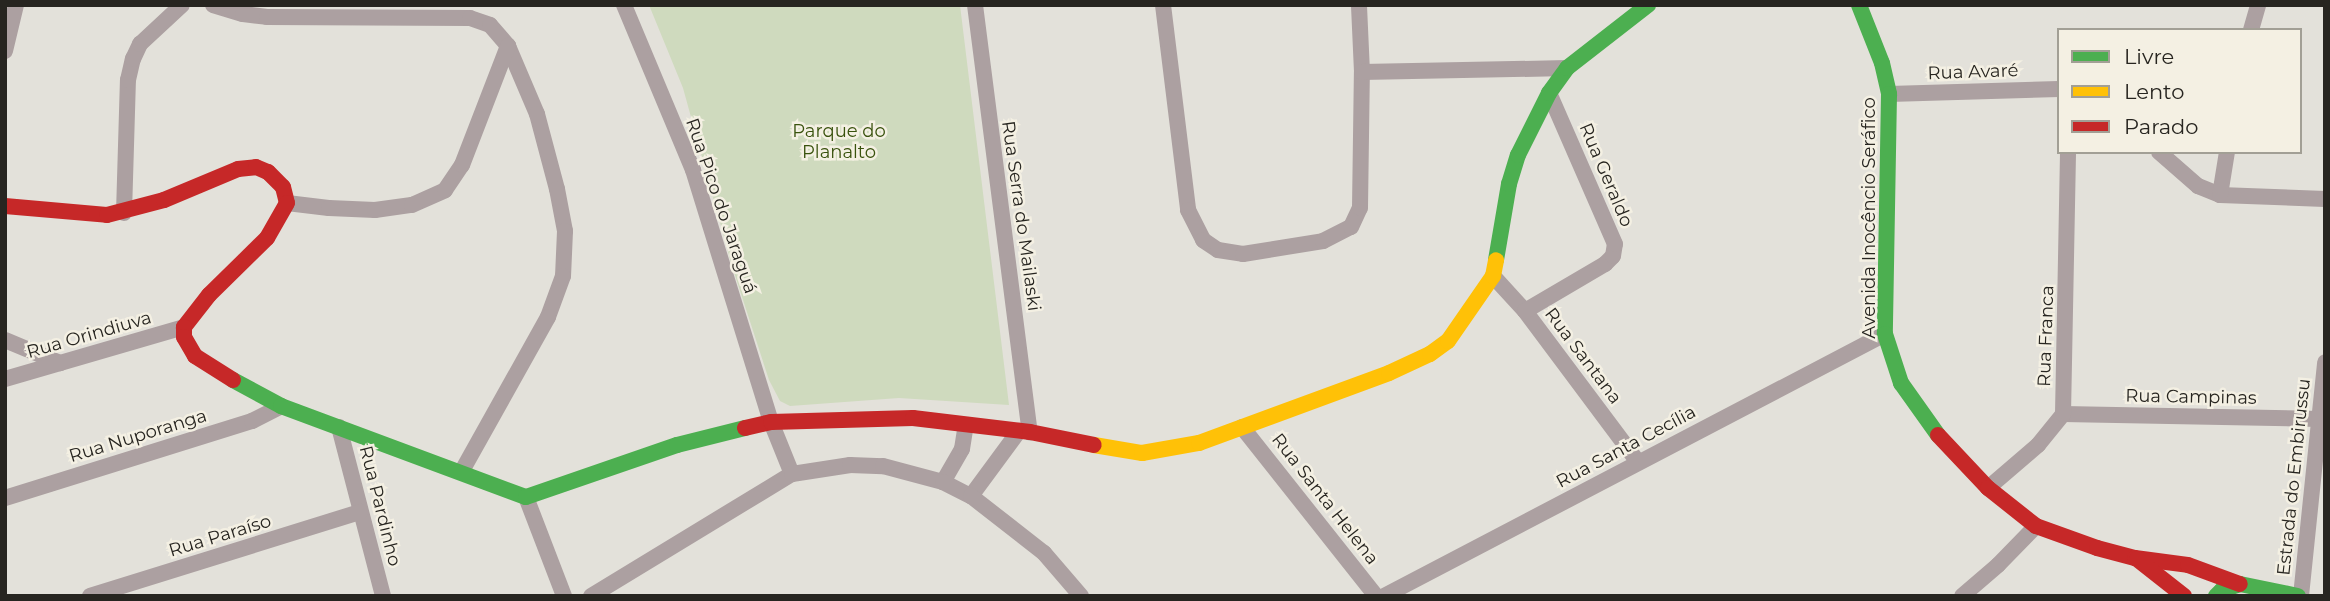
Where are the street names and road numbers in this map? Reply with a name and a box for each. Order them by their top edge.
street label: Rua Avaré [1927,60,2019,84]
street label: Avenida Inocêncio Seráfico [1858,97,1880,339]
street label: Rua Pico do Jaraguá [681,115,761,297]
street label: Rua Serra do Mailaski [997,119,1045,313]
street label: Rua Geraldo [1574,120,1638,230]
street label: Rua Franca [2033,285,2059,387]
street label: Rua Santana [1540,304,1626,408]
street label: Rua Orindiuva [24,307,154,363]
street label: Estrada do Embirussu [2273,377,2315,577]
street label: Rua Campinas [2125,385,2257,409]
street label: Rua Santa Cecília [1553,401,1699,493]
street label: Rua Nuporanga [67,405,209,467]
street label: Rua Santa Helena [1267,429,1383,569]
street label: Rua Pardinho [355,444,405,568]
street label: Rua Paraíso [166,510,274,562]

